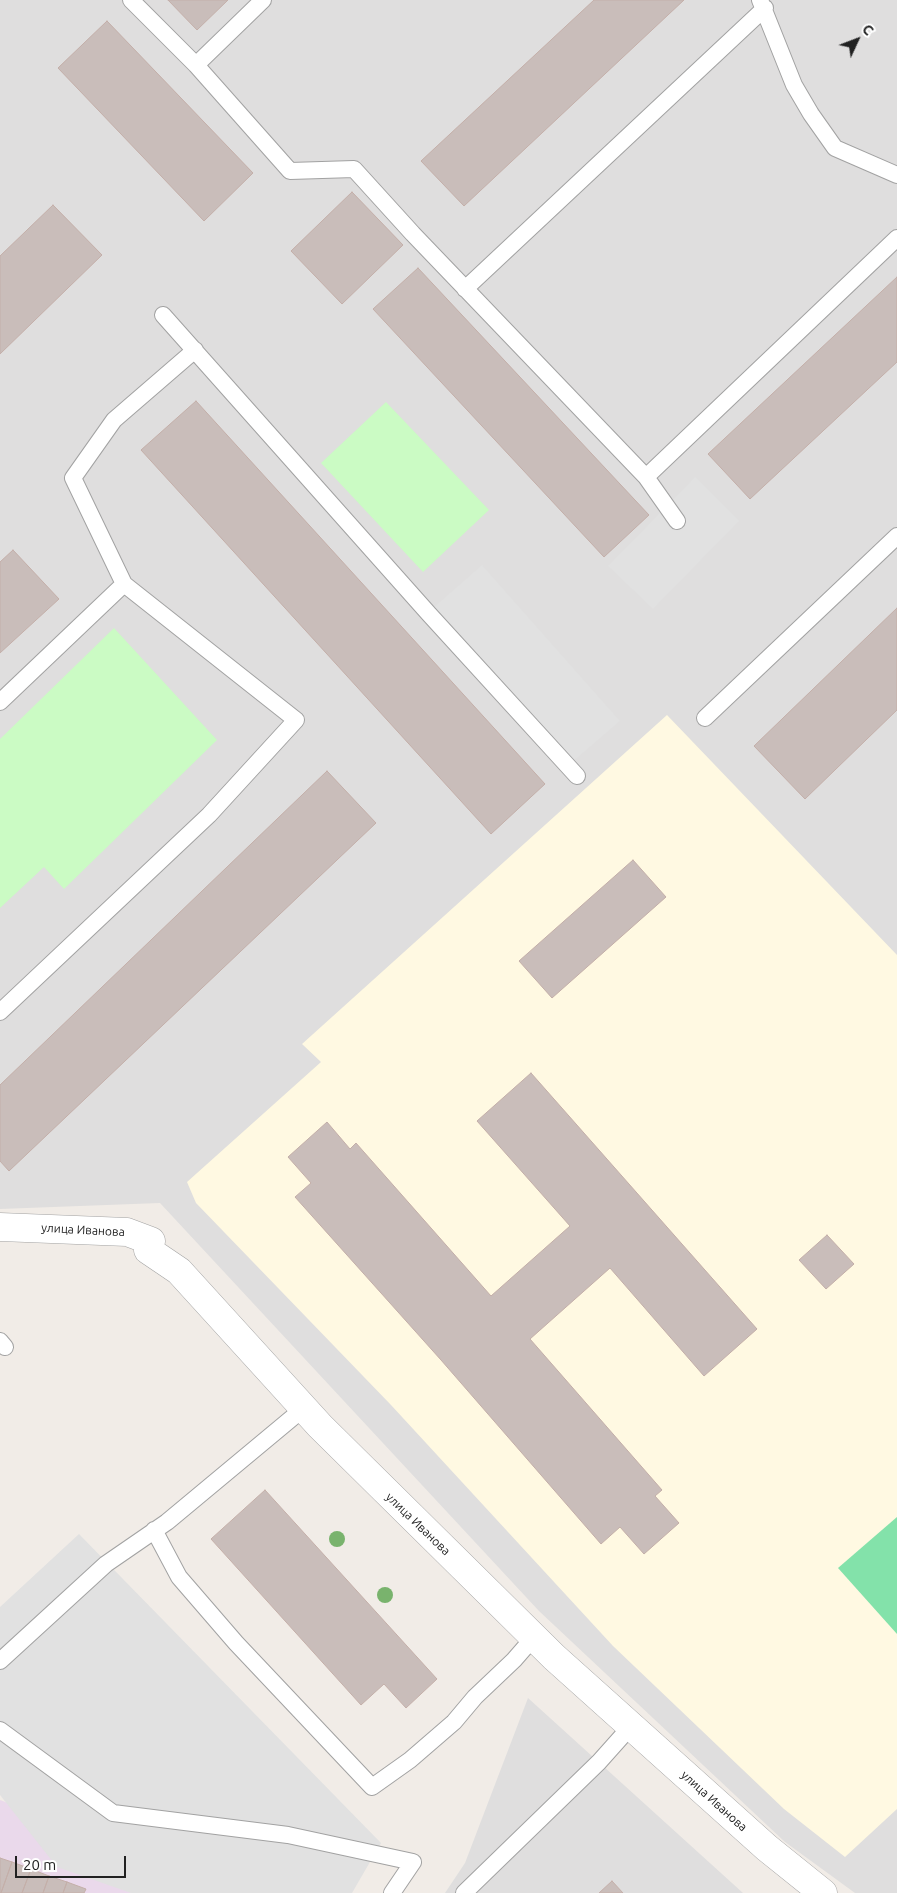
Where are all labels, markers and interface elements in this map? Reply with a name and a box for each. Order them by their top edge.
north arrow [832,15,882,65]
text: С [859,21,877,38]
street label: улица Иванова [41,1221,125,1239]
street label: улица Иванова [383,1490,453,1558]
street label: улица Иванова [678,1768,750,1834]
scale bar [18,1846,129,1878]
text: 20 m [23,1856,56,1873]

